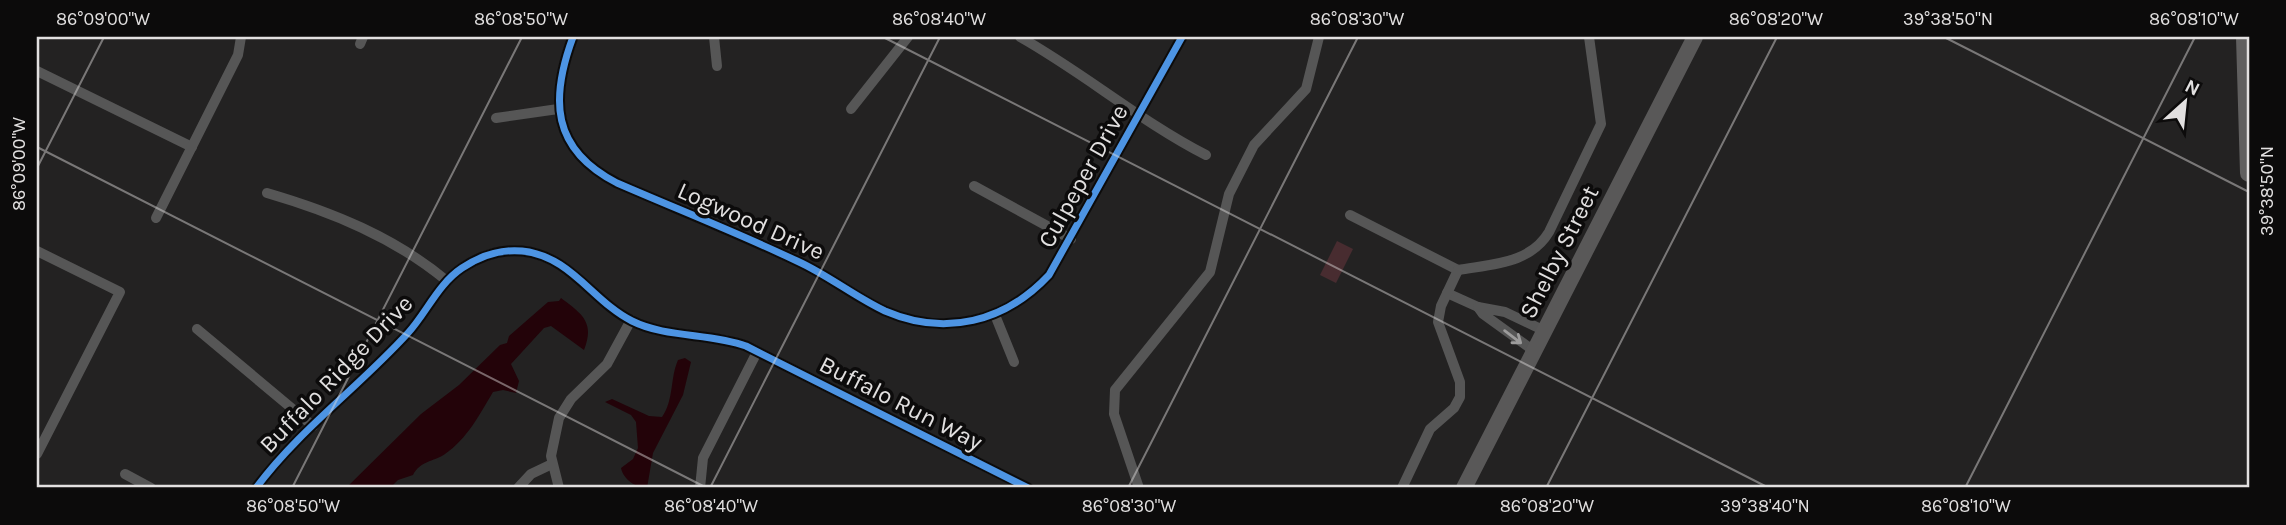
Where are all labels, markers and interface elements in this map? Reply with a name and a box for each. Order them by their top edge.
text: 86°09'00"W [56,8,150,30]
text: 86°08'50"W [474,8,568,30]
text: 86°08'40"W [892,8,986,30]
text: 86°08'30"W [1310,8,1404,30]
text: 86°08'20"W [1729,8,1823,30]
text: 39°38'50"N [1903,8,1993,30]
text: 86°08'10"W [2149,8,2239,30]
north arrow [2150,66,2220,136]
text: N [2181,75,2203,101]
street label: Culpeper Drive [1032,100,1134,252]
text: 86°09'00"W [8,117,30,211]
text: 39°38'50"N [2256,146,2278,236]
street label: Logwood Drive [673,176,829,266]
street label: Shelby Street [1514,181,1604,323]
street label: Buffalo Ridge Drive [254,289,418,459]
one-way arrow [1503,329,1522,344]
street label: Buffalo Run Way [815,350,987,456]
text: 86°08'50"W [246,495,340,517]
text: 86°08'40"W [664,495,758,517]
text: 86°08'30"W [1082,495,1176,517]
text: 86°08'20"W [1500,495,1594,517]
text: 39°38'40"N [1720,495,1810,517]
text: 86°08'10"W [1921,495,2011,517]

